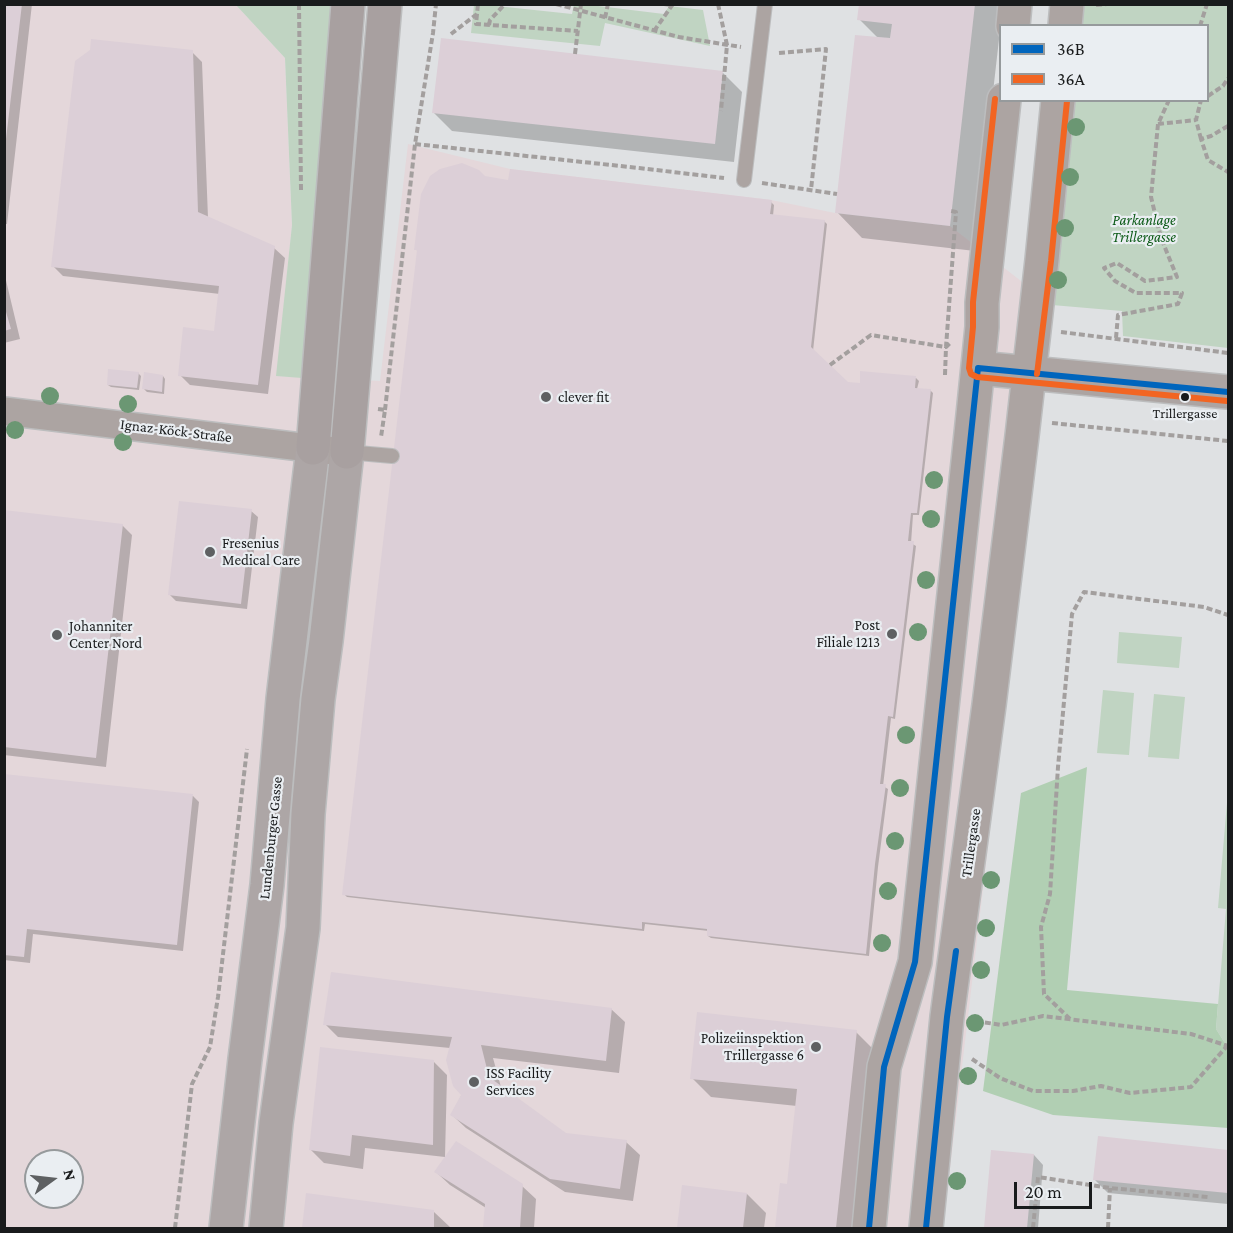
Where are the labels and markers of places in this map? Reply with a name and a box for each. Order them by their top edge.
place label: clever fit [558,388,609,406]
marker: clever fit [539,390,553,404]
marker: Trillergasse [1179,391,1191,403]
place label: Trillergasse [1153,406,1217,422]
place label: Fresenius Medical Care [222,534,300,569]
marker: Fresenius Medical Care [203,545,217,559]
place label: Post Filiale 1213 [816,616,880,651]
place label: Johanniter Center Nord [69,617,142,652]
marker: Post Filiale 1213 [885,627,899,641]
marker: Johanniter Center Nord [50,628,64,642]
place label: Polizeiinspektion Trillergasse 6 [701,1029,804,1064]
marker: Polizeiinspektion Trillergasse 6 [809,1040,823,1054]
place label: ISS Facility Services [486,1064,551,1099]
marker: ISS Facility Services [467,1075,481,1089]

